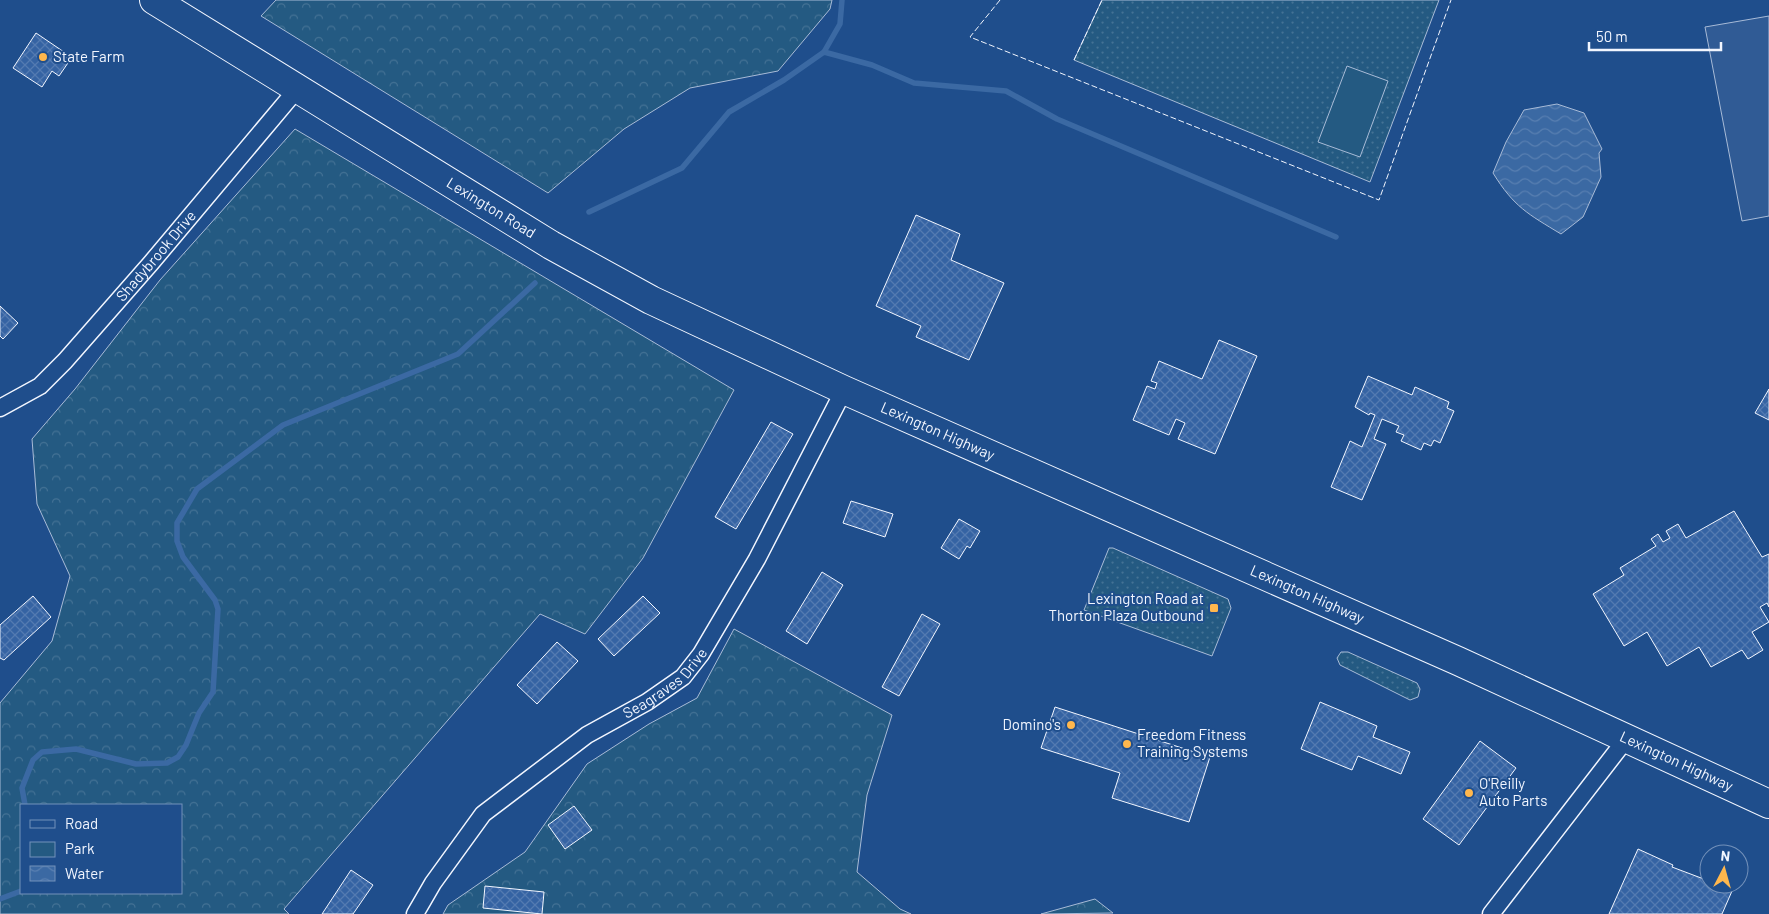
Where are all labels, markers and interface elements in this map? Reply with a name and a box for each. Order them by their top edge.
scale bar [1589,20,1722,52]
text: 50 m [1596,27,1628,45]
place label: State Farm [53,47,125,65]
marker: State Farm [37,51,49,63]
street label: Lexington Road [444,173,539,241]
street label: Shadybrook Drive [112,206,199,305]
street label: Lexington Highway [878,397,998,463]
street label: Lexington Highway [1248,561,1368,627]
place label: Lexington Road at Thorton Plaza Outbound [1049,589,1204,624]
marker: Lexington Road at Thorton Plaza Outbound [1208,602,1220,614]
street label: Seagraves Drive [619,645,710,722]
place label: Domino's [1003,715,1061,733]
marker: Domino's [1065,719,1077,731]
place label: Freedom Fitness Training Systems [1137,725,1248,760]
street label: Lexington Highway [1617,727,1736,794]
marker: Freedom Fitness Training Systems [1121,738,1133,750]
place label: O'Reilly Auto Parts [1479,774,1547,809]
marker: O'Reilly Auto Parts [1463,787,1475,799]
legend [20,804,182,894]
text: Road [65,814,98,832]
text: Park [65,839,95,857]
north arrow [1699,844,1749,894]
text: N [1720,847,1731,865]
text: Water [65,864,104,882]

